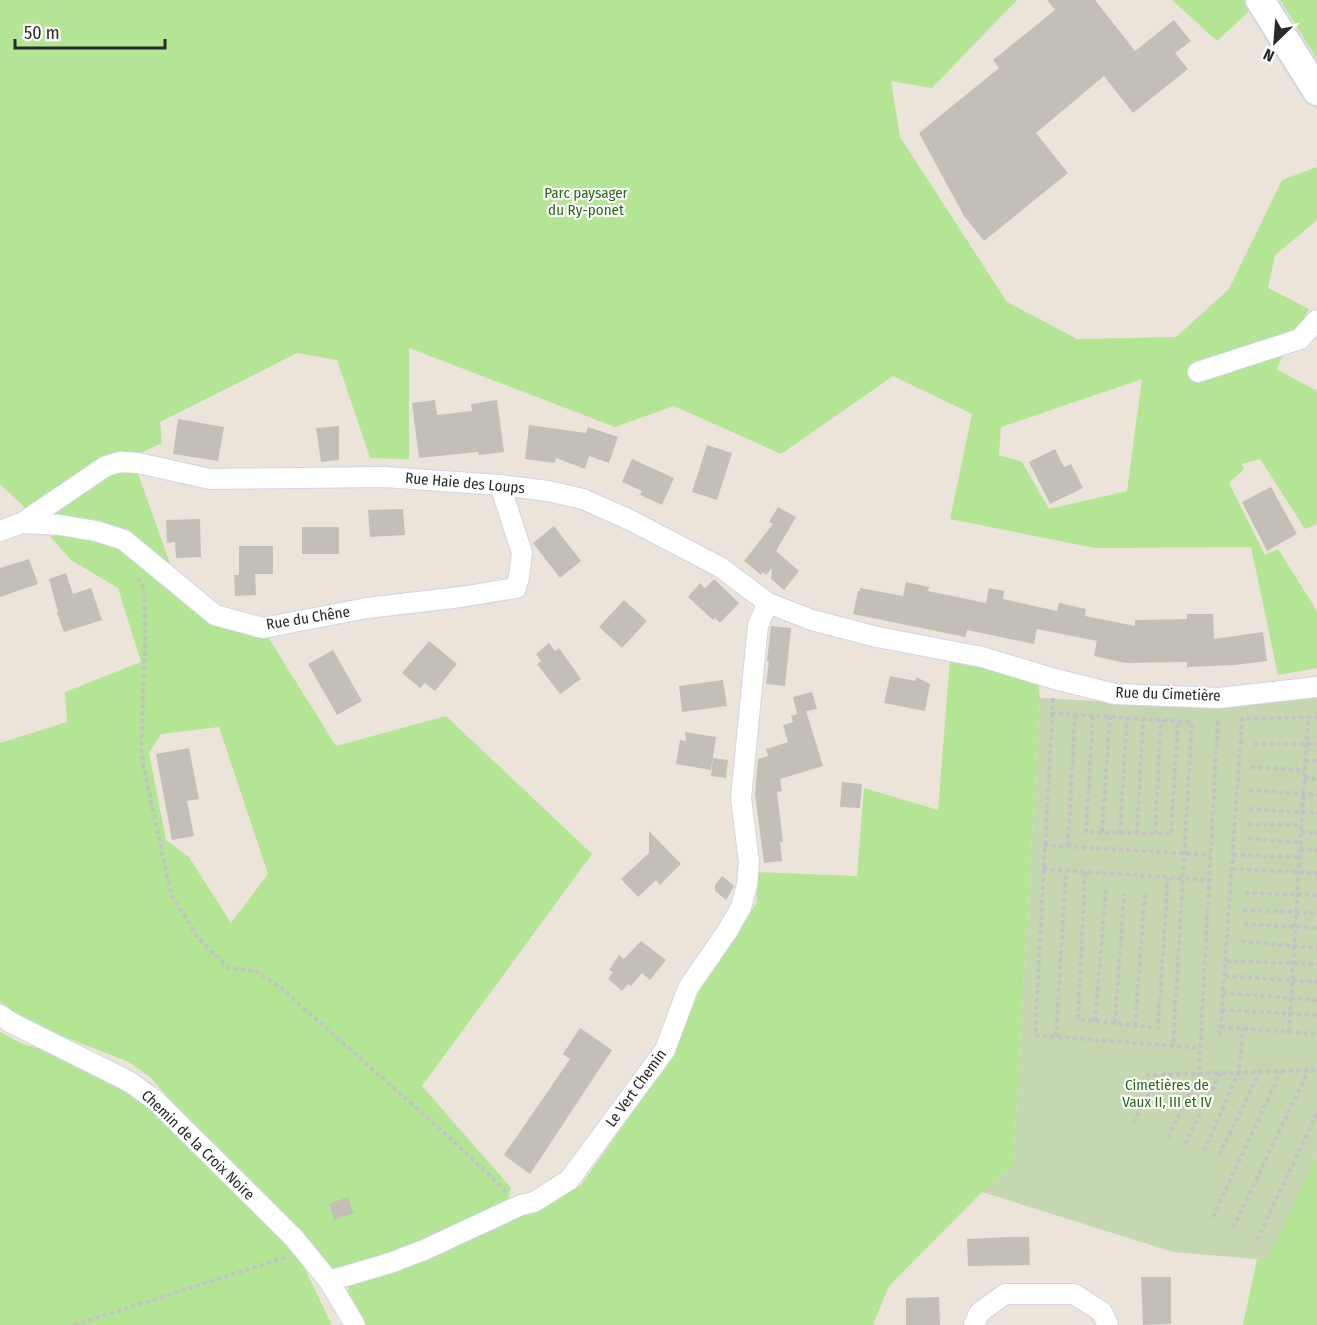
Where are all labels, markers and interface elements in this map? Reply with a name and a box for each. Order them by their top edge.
scale bar [15,12,165,50]
north arrow [1245,12,1305,72]
text: 50 m [24,22,60,44]
text: N [1261,45,1277,66]
park label: Parc paysager du Ry-ponet [544,184,629,219]
street label: Rue Haie des Loups [404,469,526,497]
street label: Rue du Chêne [265,603,351,633]
street label: Rue du Cimetière [1115,683,1221,705]
street label: Le Vert Chemin [602,1046,670,1130]
park label: Cimetières de Vaux II, III et IV [1122,1076,1212,1111]
street label: Chemin de la Croix Noire [138,1086,258,1204]

